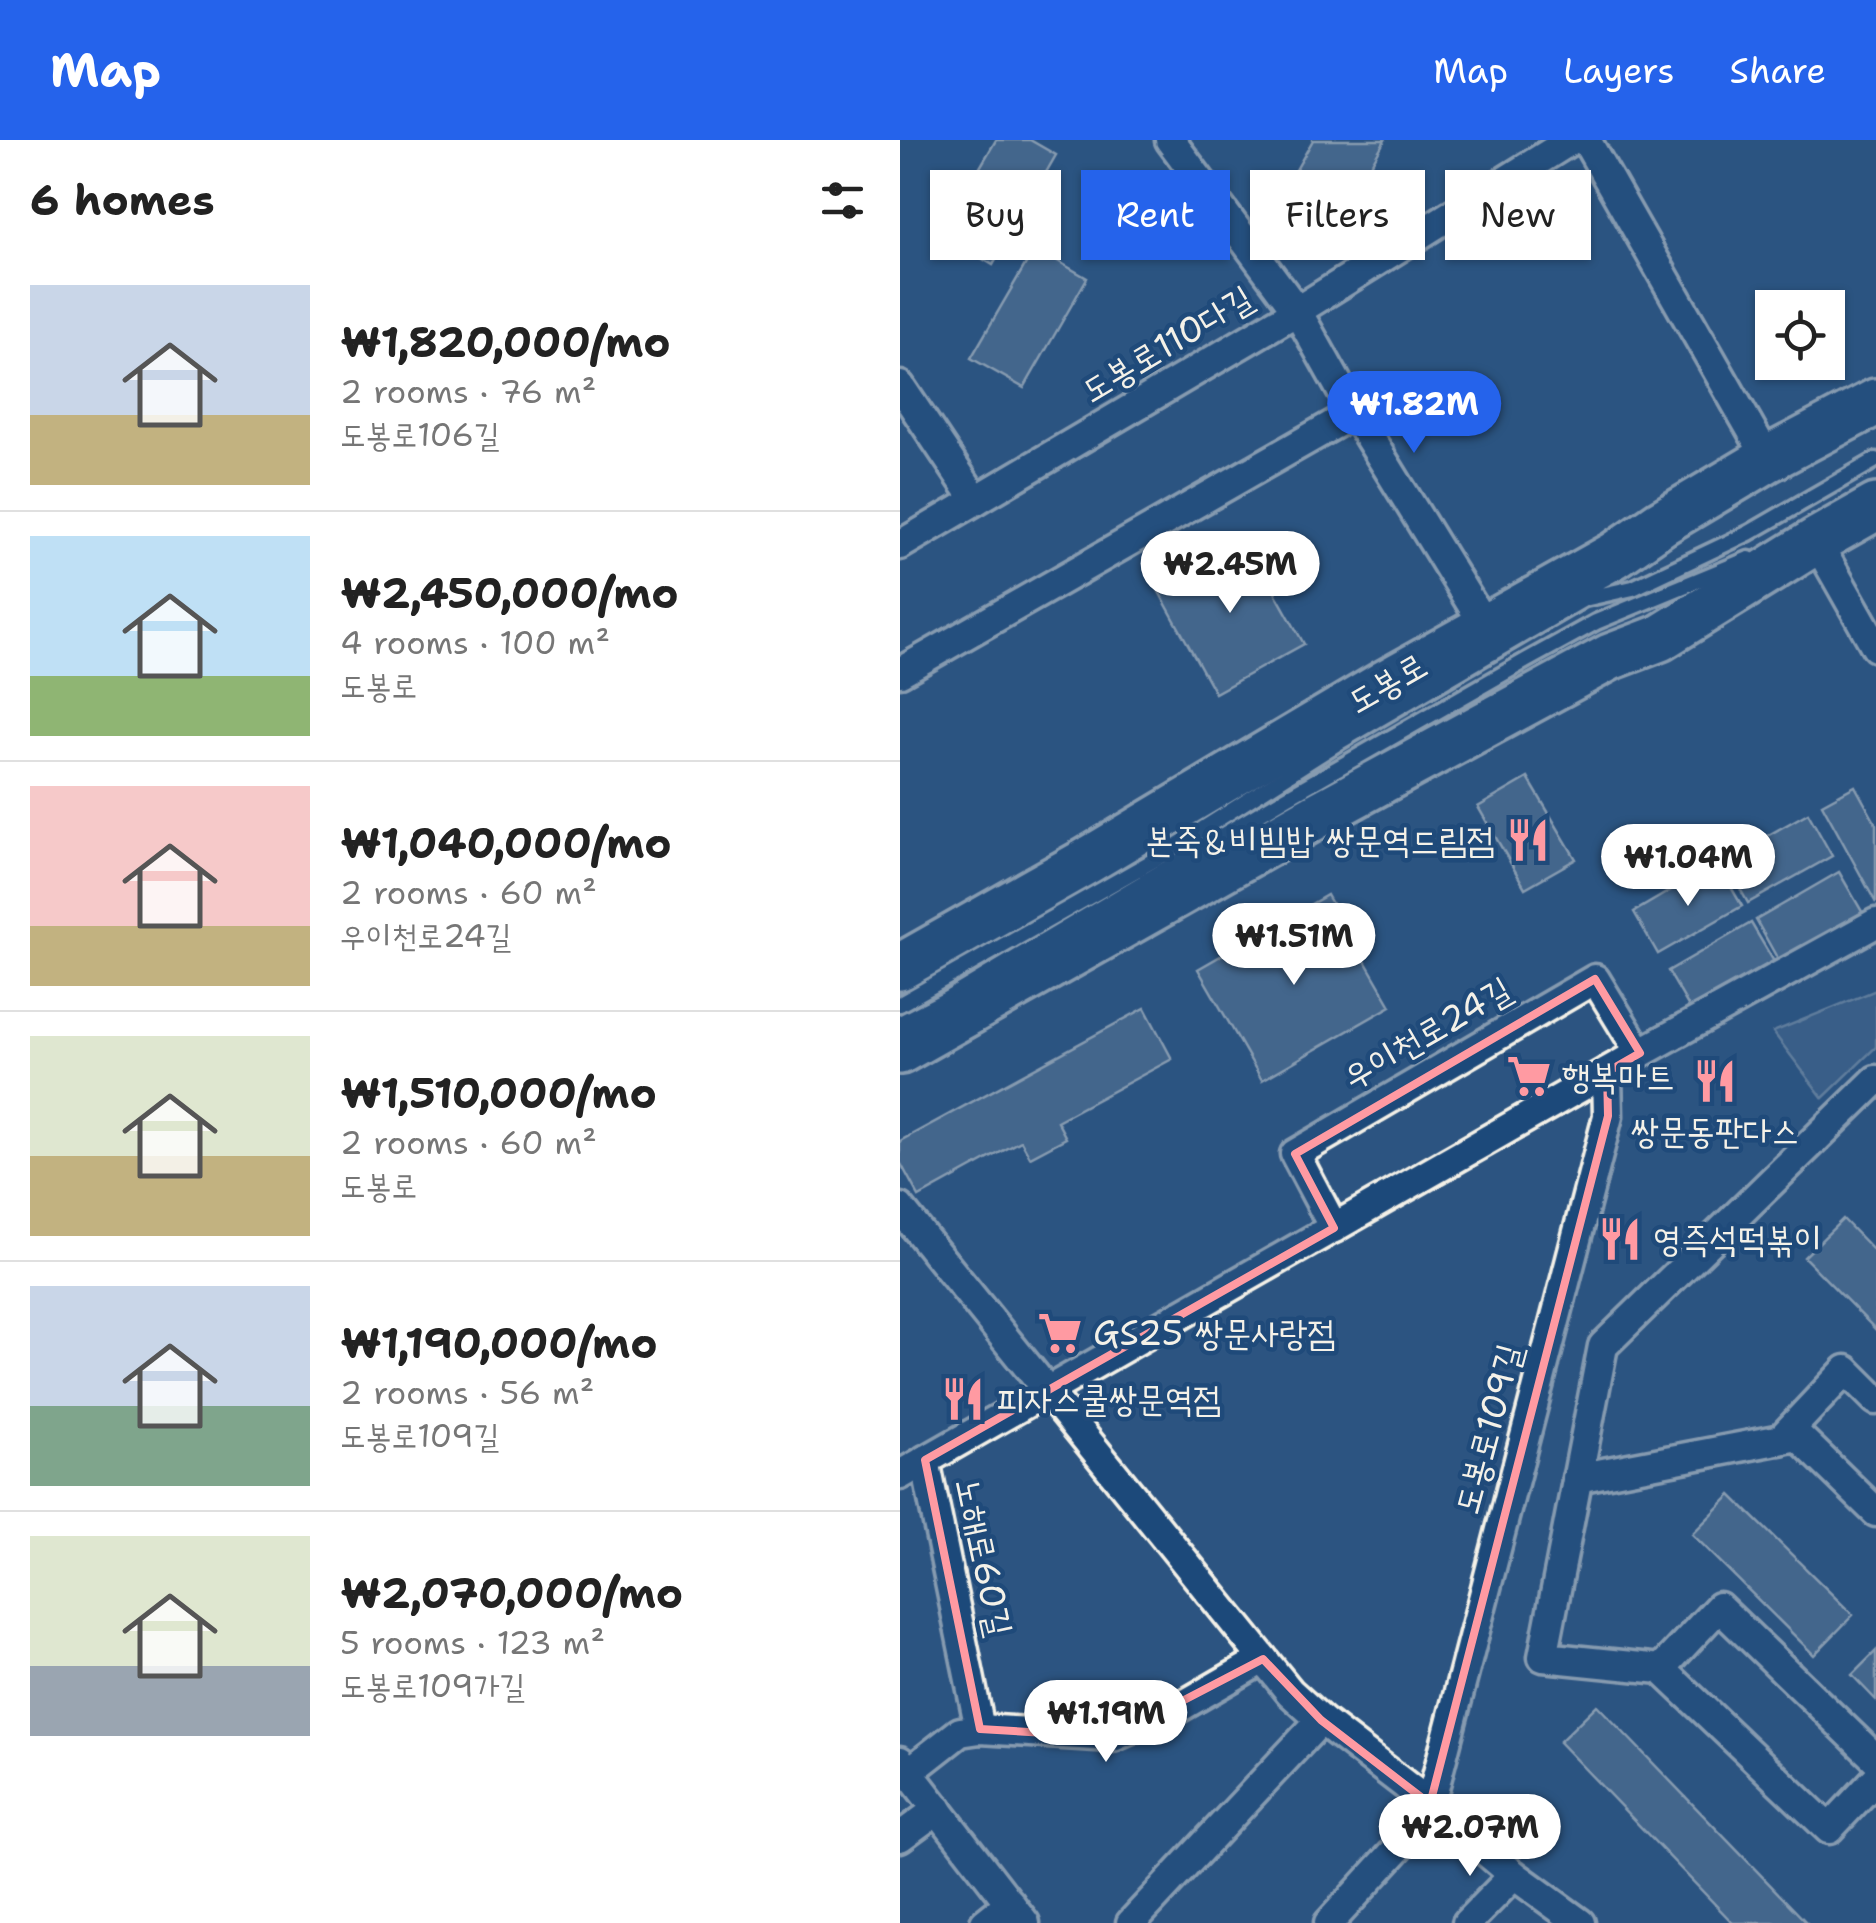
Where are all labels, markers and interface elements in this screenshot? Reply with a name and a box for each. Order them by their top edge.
text: Map [50,38,161,102]
text: Map [1433,47,1508,94]
text: Layers [1563,47,1675,94]
text: Share [1730,47,1826,94]
chip: Buy [930,170,1061,260]
chip: Rent [1081,170,1230,260]
chip: Filters [1250,170,1425,260]
chip: New [1445,170,1591,260]
text: 6 homes [30,172,215,228]
icon: filters [815,173,870,228]
street label: 도봉로110다길 [1072,274,1261,413]
map controls [1755,290,1845,380]
button: locate [1755,290,1845,380]
text: ₩1,820,000/mo [340,314,671,370]
icon: home [110,325,230,445]
text: 2 rooms · 76 m² [340,370,596,413]
pin: ₩1.82M [1333,371,1495,456]
text: ₩1.82M [1349,382,1479,425]
text: 도봉로106길 [340,413,500,456]
pin: ₩2.45M [1149,531,1311,616]
text: ₩2.45M [1163,542,1297,585]
text: ₩2,450,000/mo [340,565,679,621]
icon: home [110,576,230,696]
text: 4 rooms · 100 m² [340,621,610,664]
street label: 도봉로 [1338,641,1435,724]
text: 도봉로 [340,664,417,707]
text: ₩1,040,000/mo [340,815,672,871]
place label: 본죽＆비빔밥 쌍문역드림점 [1145,816,1495,863]
restaurant icon: 본죽＆비빔밥 쌍문역드림점 [1504,816,1552,864]
pin: ₩1.04M [1607,824,1769,909]
icon: home [110,826,230,946]
text: ₩1.04M [1623,835,1753,878]
text: 2 rooms · 60 m² [340,871,597,914]
pin: ₩1.51M [1213,903,1375,988]
text: 우이천로24길 [340,914,512,957]
text: ₩1.51M [1234,914,1354,957]
street label: 우이천로24길 [1334,965,1520,1100]
supermarket icon: 행복마트 [1505,1052,1553,1100]
place label: 행복마트 [1562,1052,1675,1099]
restaurant icon: 쌍문동판다스 [1691,1057,1739,1105]
text: ₩1,510,000/mo [340,1065,657,1121]
icon: home [110,1076,230,1196]
place label: 쌍문동판다스 [1631,1107,1799,1154]
text: 2 rooms · 60 m² [340,1121,597,1164]
text: 도봉로 [340,1164,417,1207]
restaurant icon: 영즉석떡볶이 [1596,1215,1644,1263]
place label: 영즉석떡볶이 [1653,1215,1822,1262]
supermarket icon: GS25 쌍문사랑점 [1036,1309,1084,1357]
place label: GS25 쌍문사랑점 [1093,1309,1336,1356]
text: ₩1,190,000/mo [340,1315,658,1371]
icon: home [110,1326,230,1446]
street label: 도봉로109길 [1442,1339,1533,1519]
text: 2 rooms · 56 m² [340,1371,594,1414]
restaurant icon: 피자스쿨쌍문역점 [939,1375,987,1423]
place label: 피자스쿨쌍문역점 [996,1375,1221,1422]
text: 도봉로109길 [340,1414,499,1457]
street label: 노해로60길 [945,1473,1024,1640]
text: ₩2,070,000/mo [340,1565,683,1621]
icon: home [110,1576,230,1696]
text: 5 rooms · 123 m² [340,1621,605,1664]
text: 도봉로109가길 [340,1664,525,1707]
pin: ₩1.19M [1025,1680,1187,1765]
text: ₩1.19M [1046,1691,1166,1734]
pin: ₩2.07M [1389,1794,1551,1879]
text: ₩2.07M [1401,1805,1539,1848]

